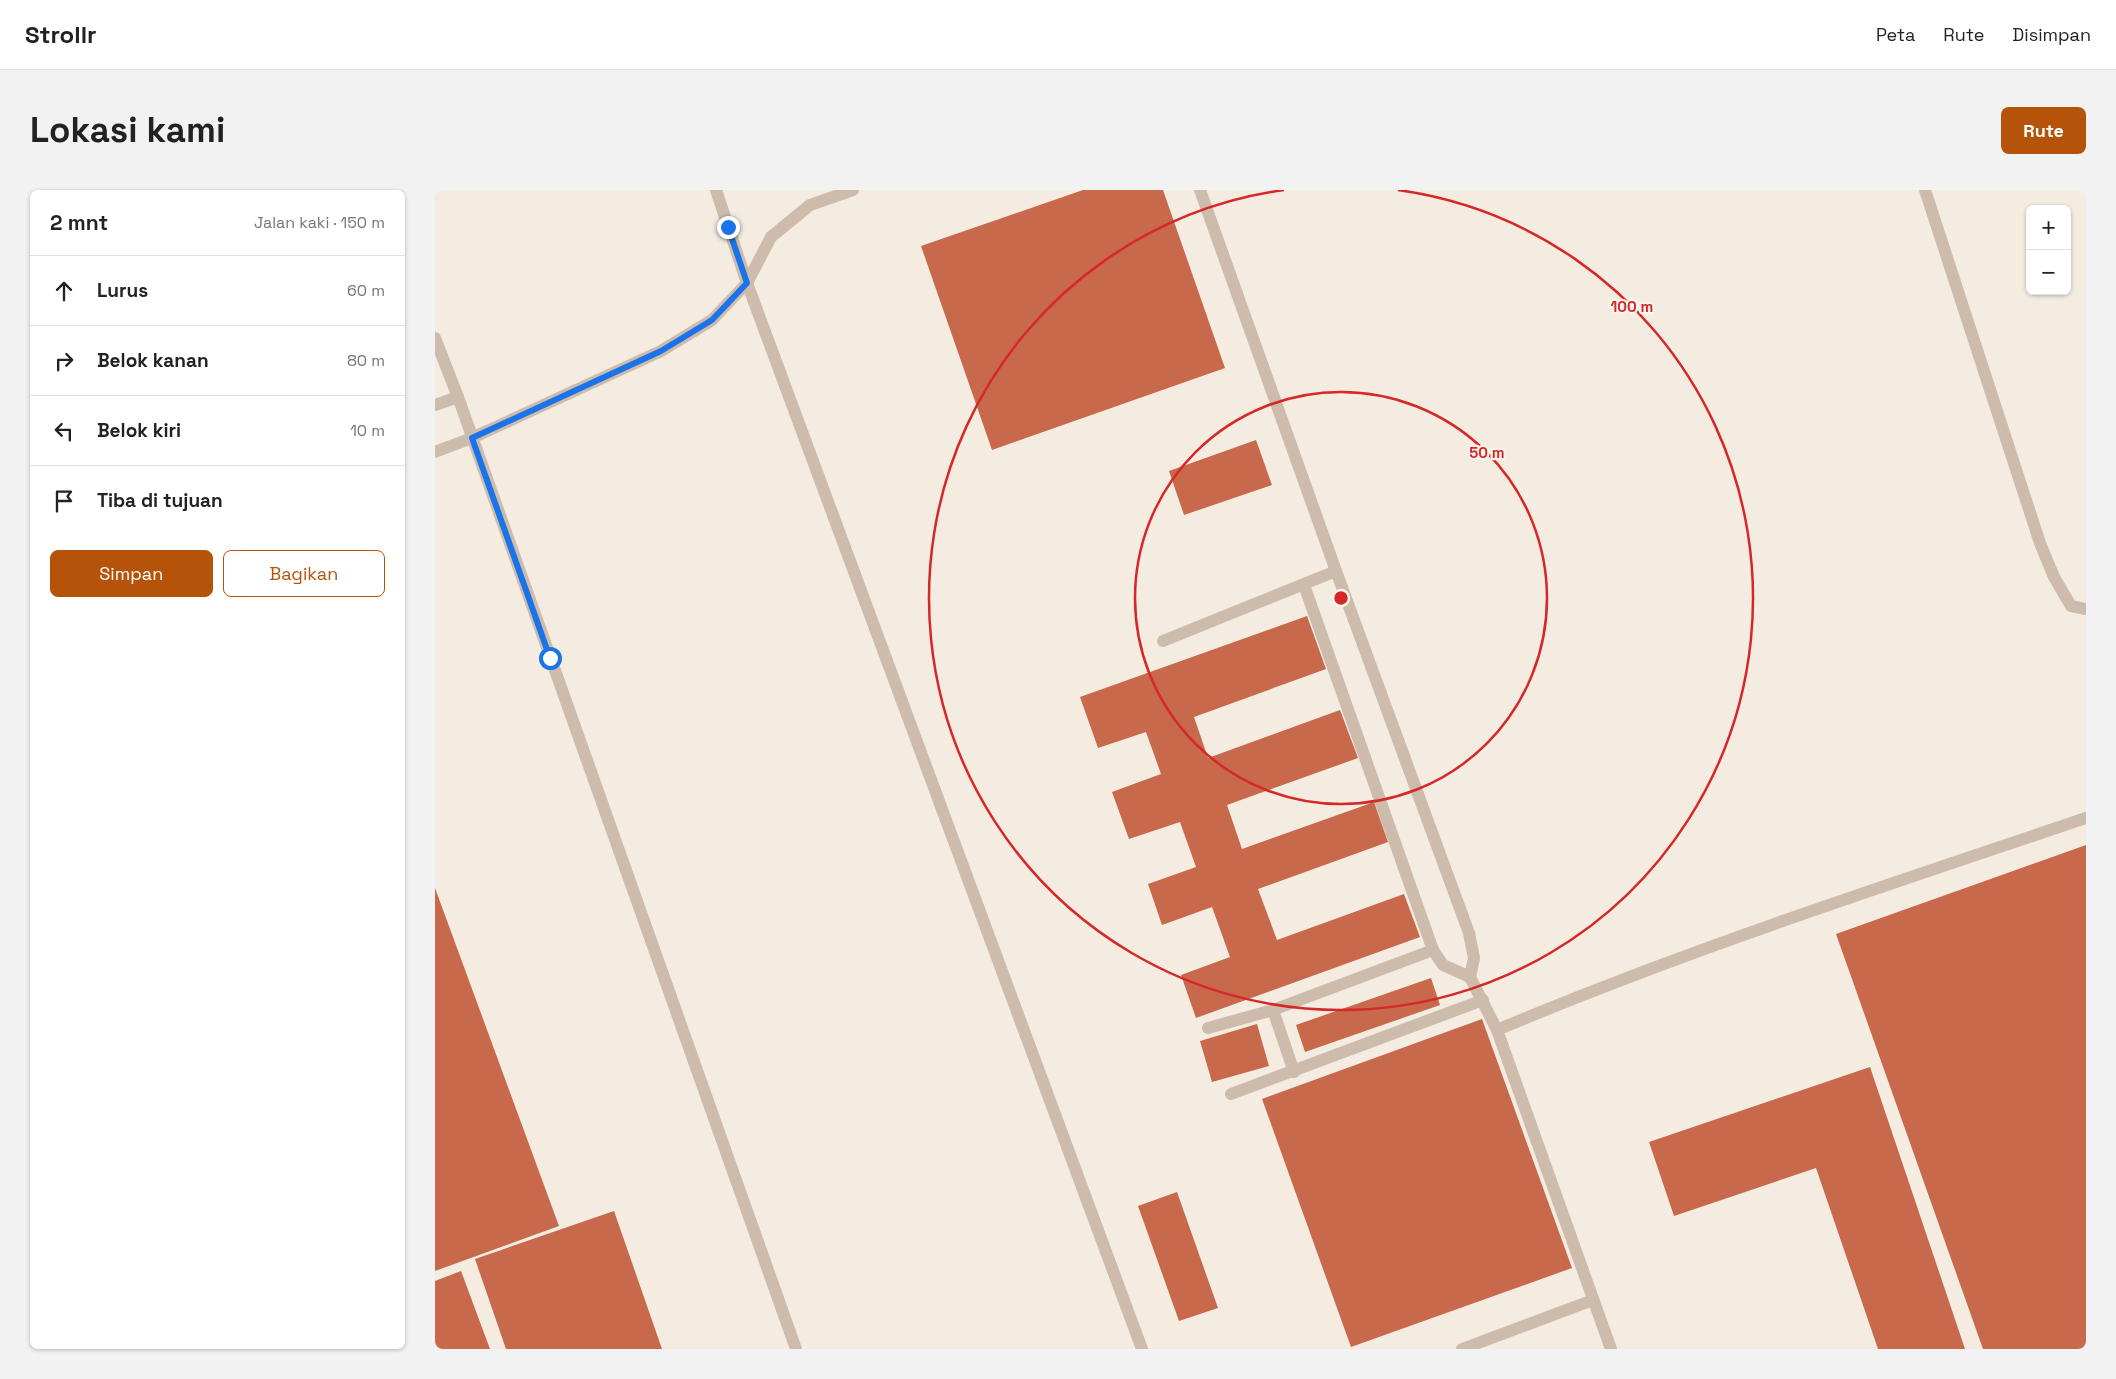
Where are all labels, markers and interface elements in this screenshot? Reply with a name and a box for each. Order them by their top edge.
text: Strollr [25,19,97,50]
text: Peta [1876,23,1915,46]
text: Rute [1943,23,1984,46]
text: Disimpan [2012,23,2091,46]
button: Rute [2001,107,2086,154]
text: Lokasi kami [30,108,225,152]
map controls [2026,205,2071,295]
button: + [2026,205,2071,250]
text: 2 mnt [50,209,108,236]
text: Jalan kaki · 150 m [254,212,385,233]
route end [717,216,740,239]
button: − [2026,250,2071,295]
icon: ahead [50,277,78,305]
text: Lurus [97,278,148,303]
text: 60 m [347,280,385,301]
text: 100 m [1611,297,1653,316]
icon: right [50,347,78,375]
text: Belok kanan [97,348,209,373]
text: 80 m [347,350,385,371]
icon: left [50,417,78,445]
text: Belok kiri [97,418,181,443]
text: 10 m [350,420,385,441]
text: 50 m [1469,443,1505,462]
icon: arrive [50,487,78,515]
text: Tiba di tujuan [97,488,223,513]
button: Simpan [50,550,213,597]
button: Bagikan [223,550,385,597]
centre of rings [1332,589,1350,607]
route start [539,647,562,670]

